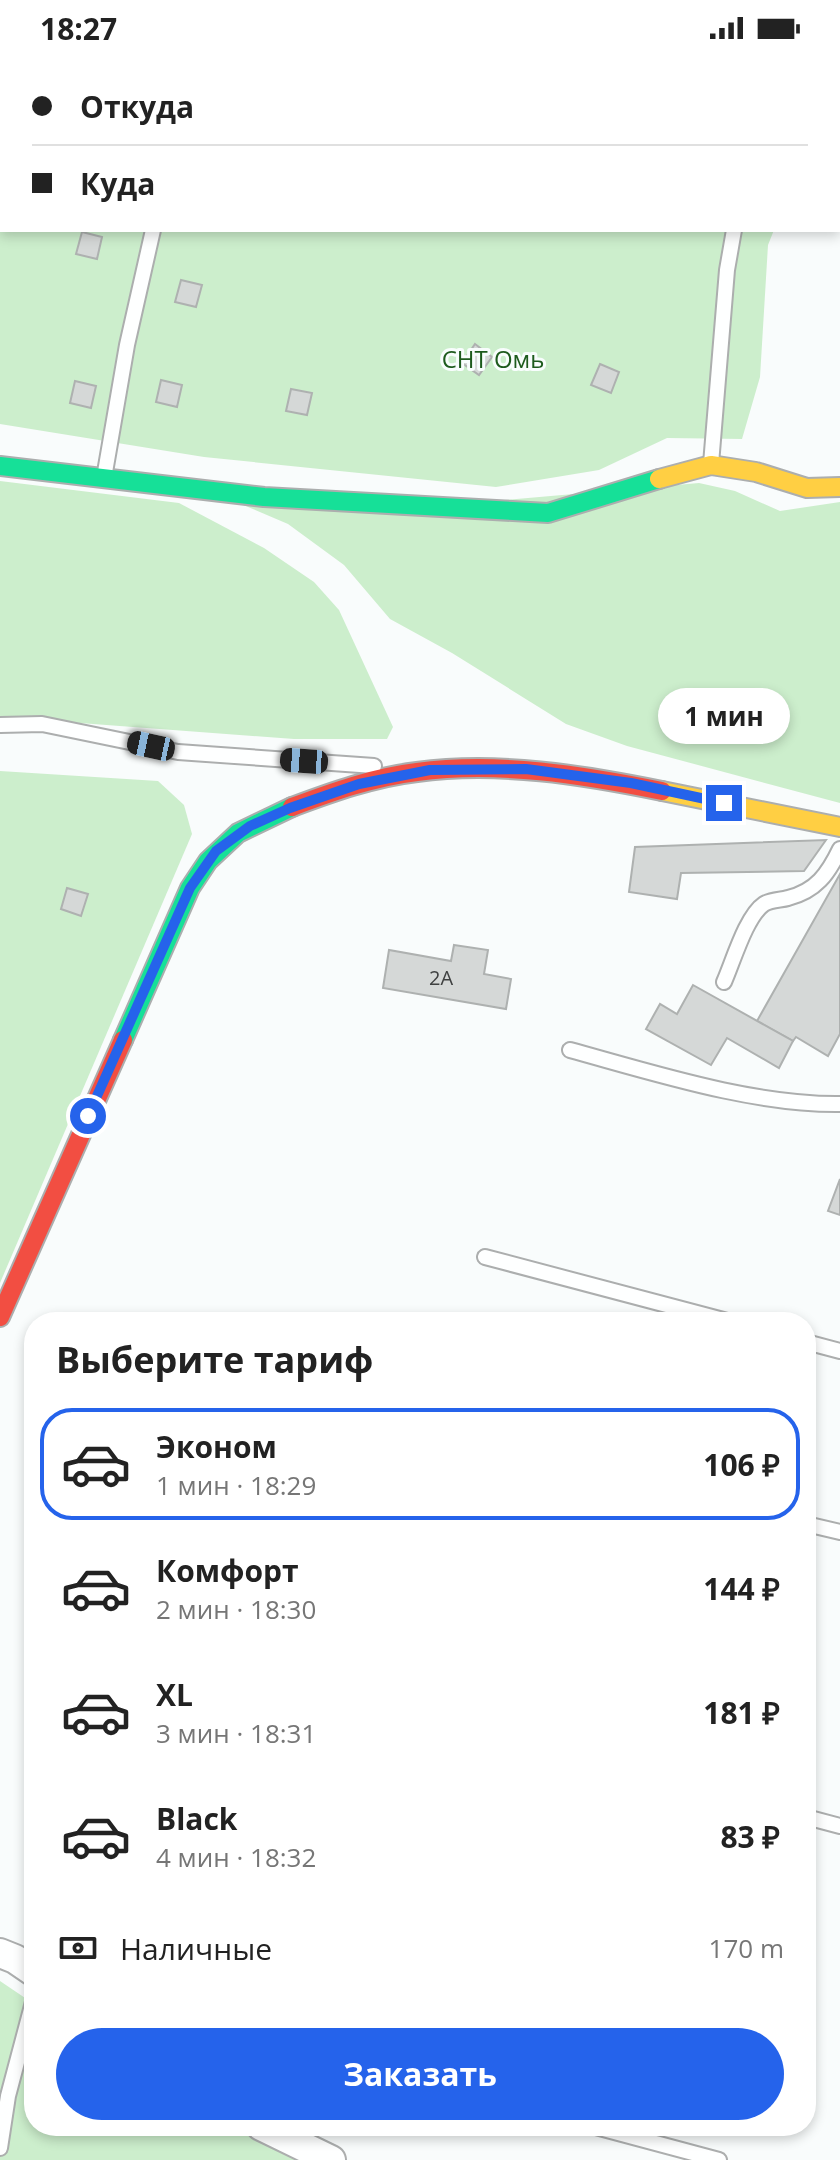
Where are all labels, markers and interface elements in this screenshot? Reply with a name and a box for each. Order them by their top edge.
text: 18:27 [40,8,117,49]
text: Откуда [80,86,194,127]
text: Куда [80,163,155,204]
park label: СНТ Омь [442,342,544,375]
callout: 1 мин [658,687,790,743]
text: 1 мин [684,698,764,734]
car [125,729,177,763]
car [279,747,329,775]
route end [706,785,742,821]
house number: 2А [429,964,453,991]
route start [70,1098,106,1134]
text: Выберите тариф [56,1335,373,1384]
text: Эконом [156,1426,277,1467]
icon: car [60,1428,132,1500]
text: 106 ₽ [703,1444,780,1485]
text: 1 мин · 18:29 [156,1467,316,1503]
text: Комфорт [156,1550,299,1591]
icon: car [60,1552,132,1624]
text: 144 ₽ [703,1568,780,1609]
text: 2 мин · 18:30 [156,1591,316,1627]
text: XL [156,1674,193,1715]
icon: car [60,1676,132,1748]
text: 181 ₽ [703,1692,780,1733]
text: 3 мин · 18:31 [156,1715,316,1751]
text: Black [156,1798,237,1839]
icon: car [60,1800,132,1872]
text: 83 ₽ [720,1816,780,1857]
text: 4 мин · 18:32 [156,1839,316,1875]
icon: cash [56,1926,100,1970]
text: Наличные [120,1928,272,1969]
text: 170 m [709,1930,784,1966]
button: Заказать [56,2028,784,2120]

